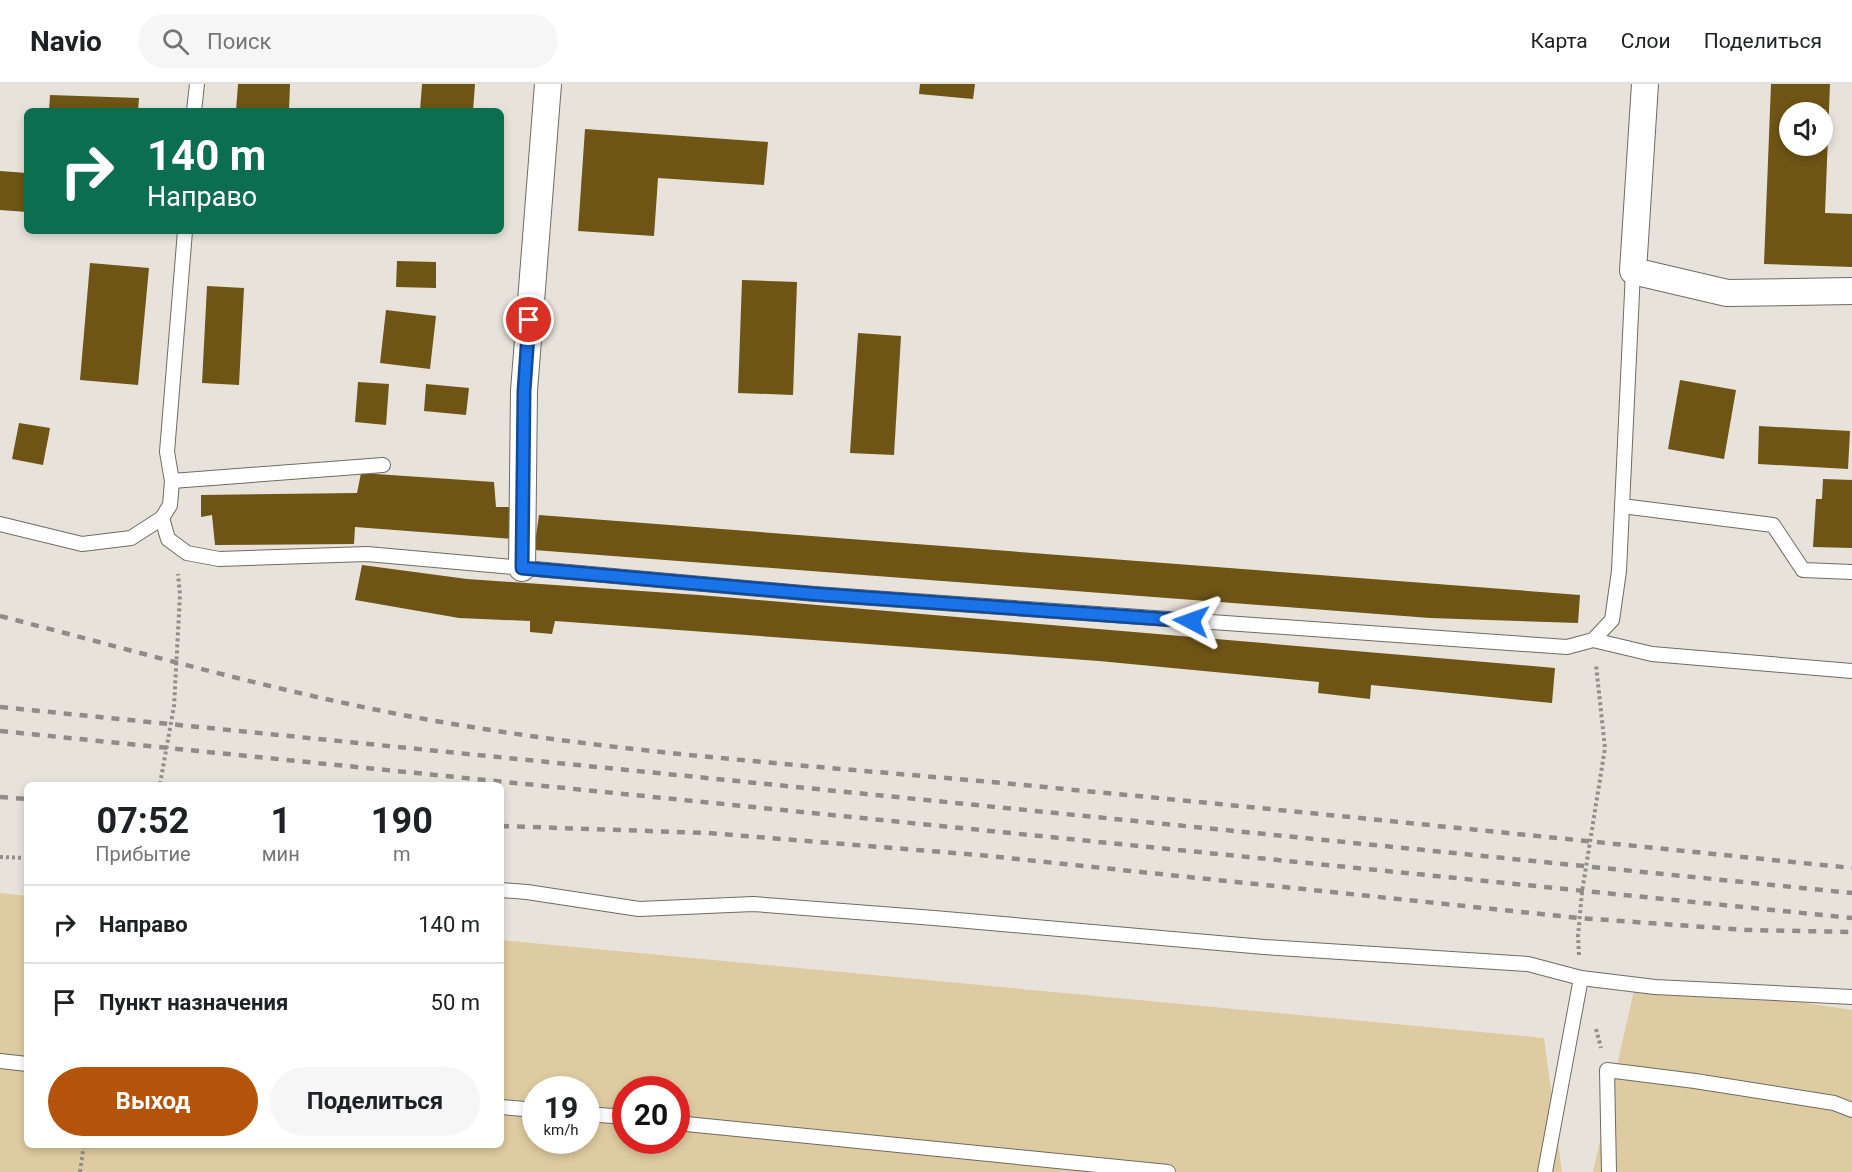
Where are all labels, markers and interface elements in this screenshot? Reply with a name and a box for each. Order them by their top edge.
search box [138,14,558,68]
text: Navio [30,25,102,58]
icon: search [159,25,192,58]
text: Поиск [207,29,271,54]
text: Карта [1531,29,1588,53]
text: Слои [1621,29,1671,53]
text: Поделиться [1704,29,1822,53]
map controls [1779,102,1833,156]
button: sound [1779,102,1833,156]
text: 140 m [147,131,266,180]
icon: right [48,132,126,210]
text: Направо [147,181,257,213]
pin [503,294,554,345]
icon: arrive [512,303,545,336]
position arrow [1159,589,1223,653]
text: 07:52 [96,800,189,842]
text: 1 [270,800,291,842]
text: 190 [371,800,433,842]
text: Прибытие [95,842,191,866]
text: мин [262,842,300,866]
text: m [393,842,411,866]
icon: right [48,908,81,941]
text: Направо [99,912,188,937]
text: 140 m [418,912,480,937]
icon: arrive [48,986,81,1019]
text: Пункт назначения [99,990,288,1015]
text: 50 m [431,990,480,1015]
button: Выход [48,1067,258,1136]
button: Поделиться [270,1067,480,1136]
speed limit sign: 20 [612,1076,690,1154]
text: 19 [544,1090,578,1125]
text: km/h [543,1121,579,1139]

